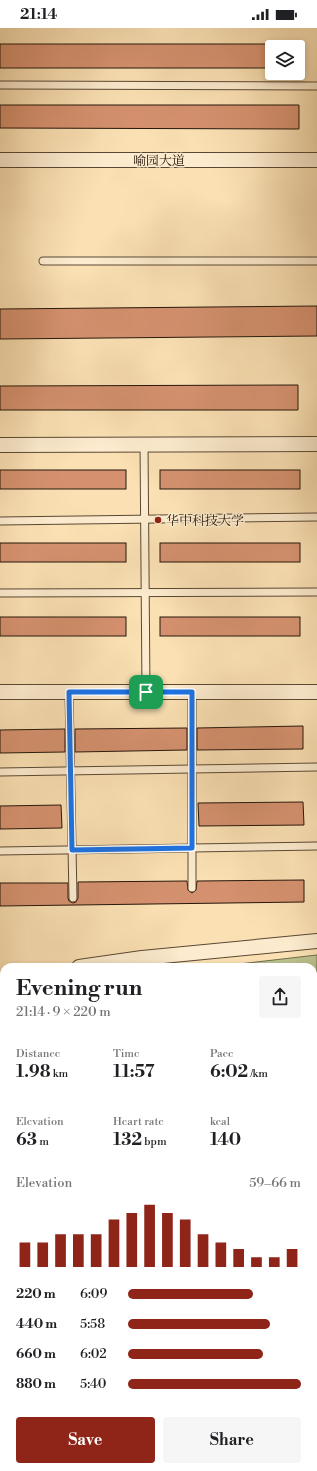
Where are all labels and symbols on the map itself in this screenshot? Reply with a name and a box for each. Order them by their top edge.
street label: 喻园大道 [133,153,185,169]
place label: 华中科技大学 [166,513,244,529]
marker: 华中科技大学 [153,515,163,525]
pin [129,675,163,709]

